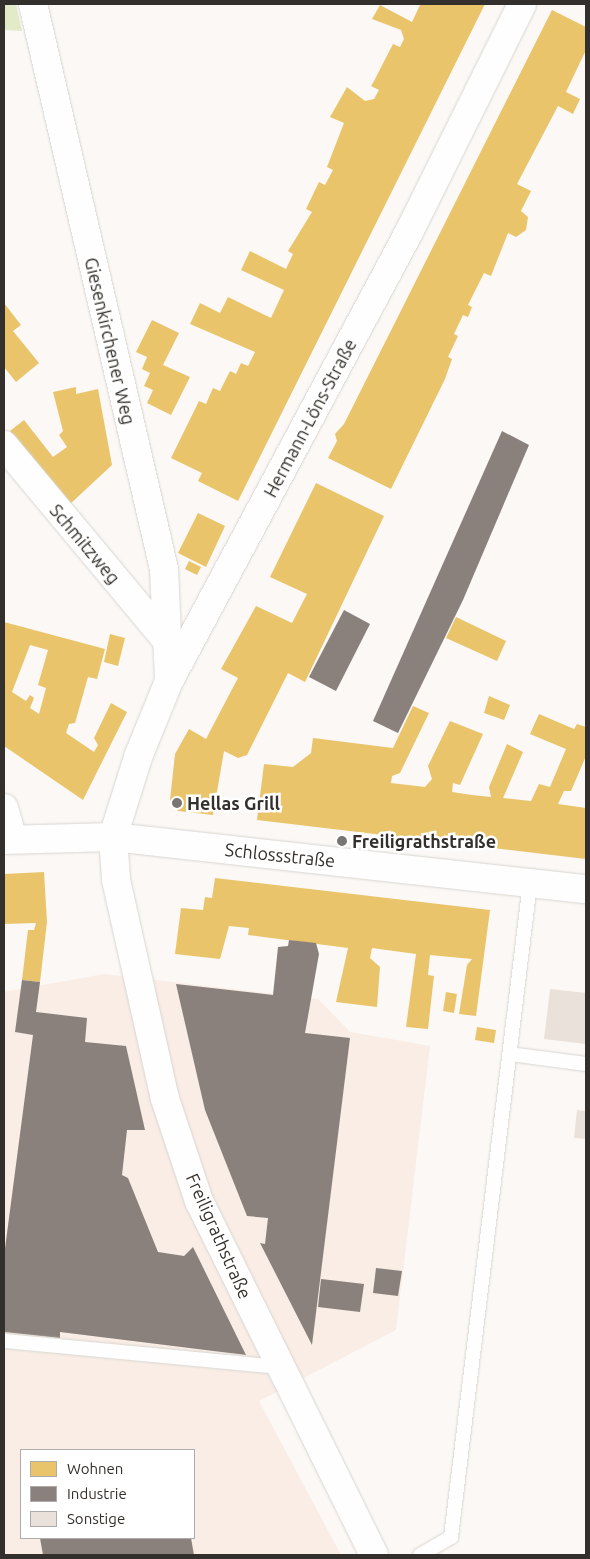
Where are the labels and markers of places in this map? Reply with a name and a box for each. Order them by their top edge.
place label: Hellas Grill [187,792,280,814]
marker: Hellas Grill [171,797,183,809]
place label: Freiligrathstraße [352,830,496,852]
marker: Freiligrathstraße [336,835,348,847]

